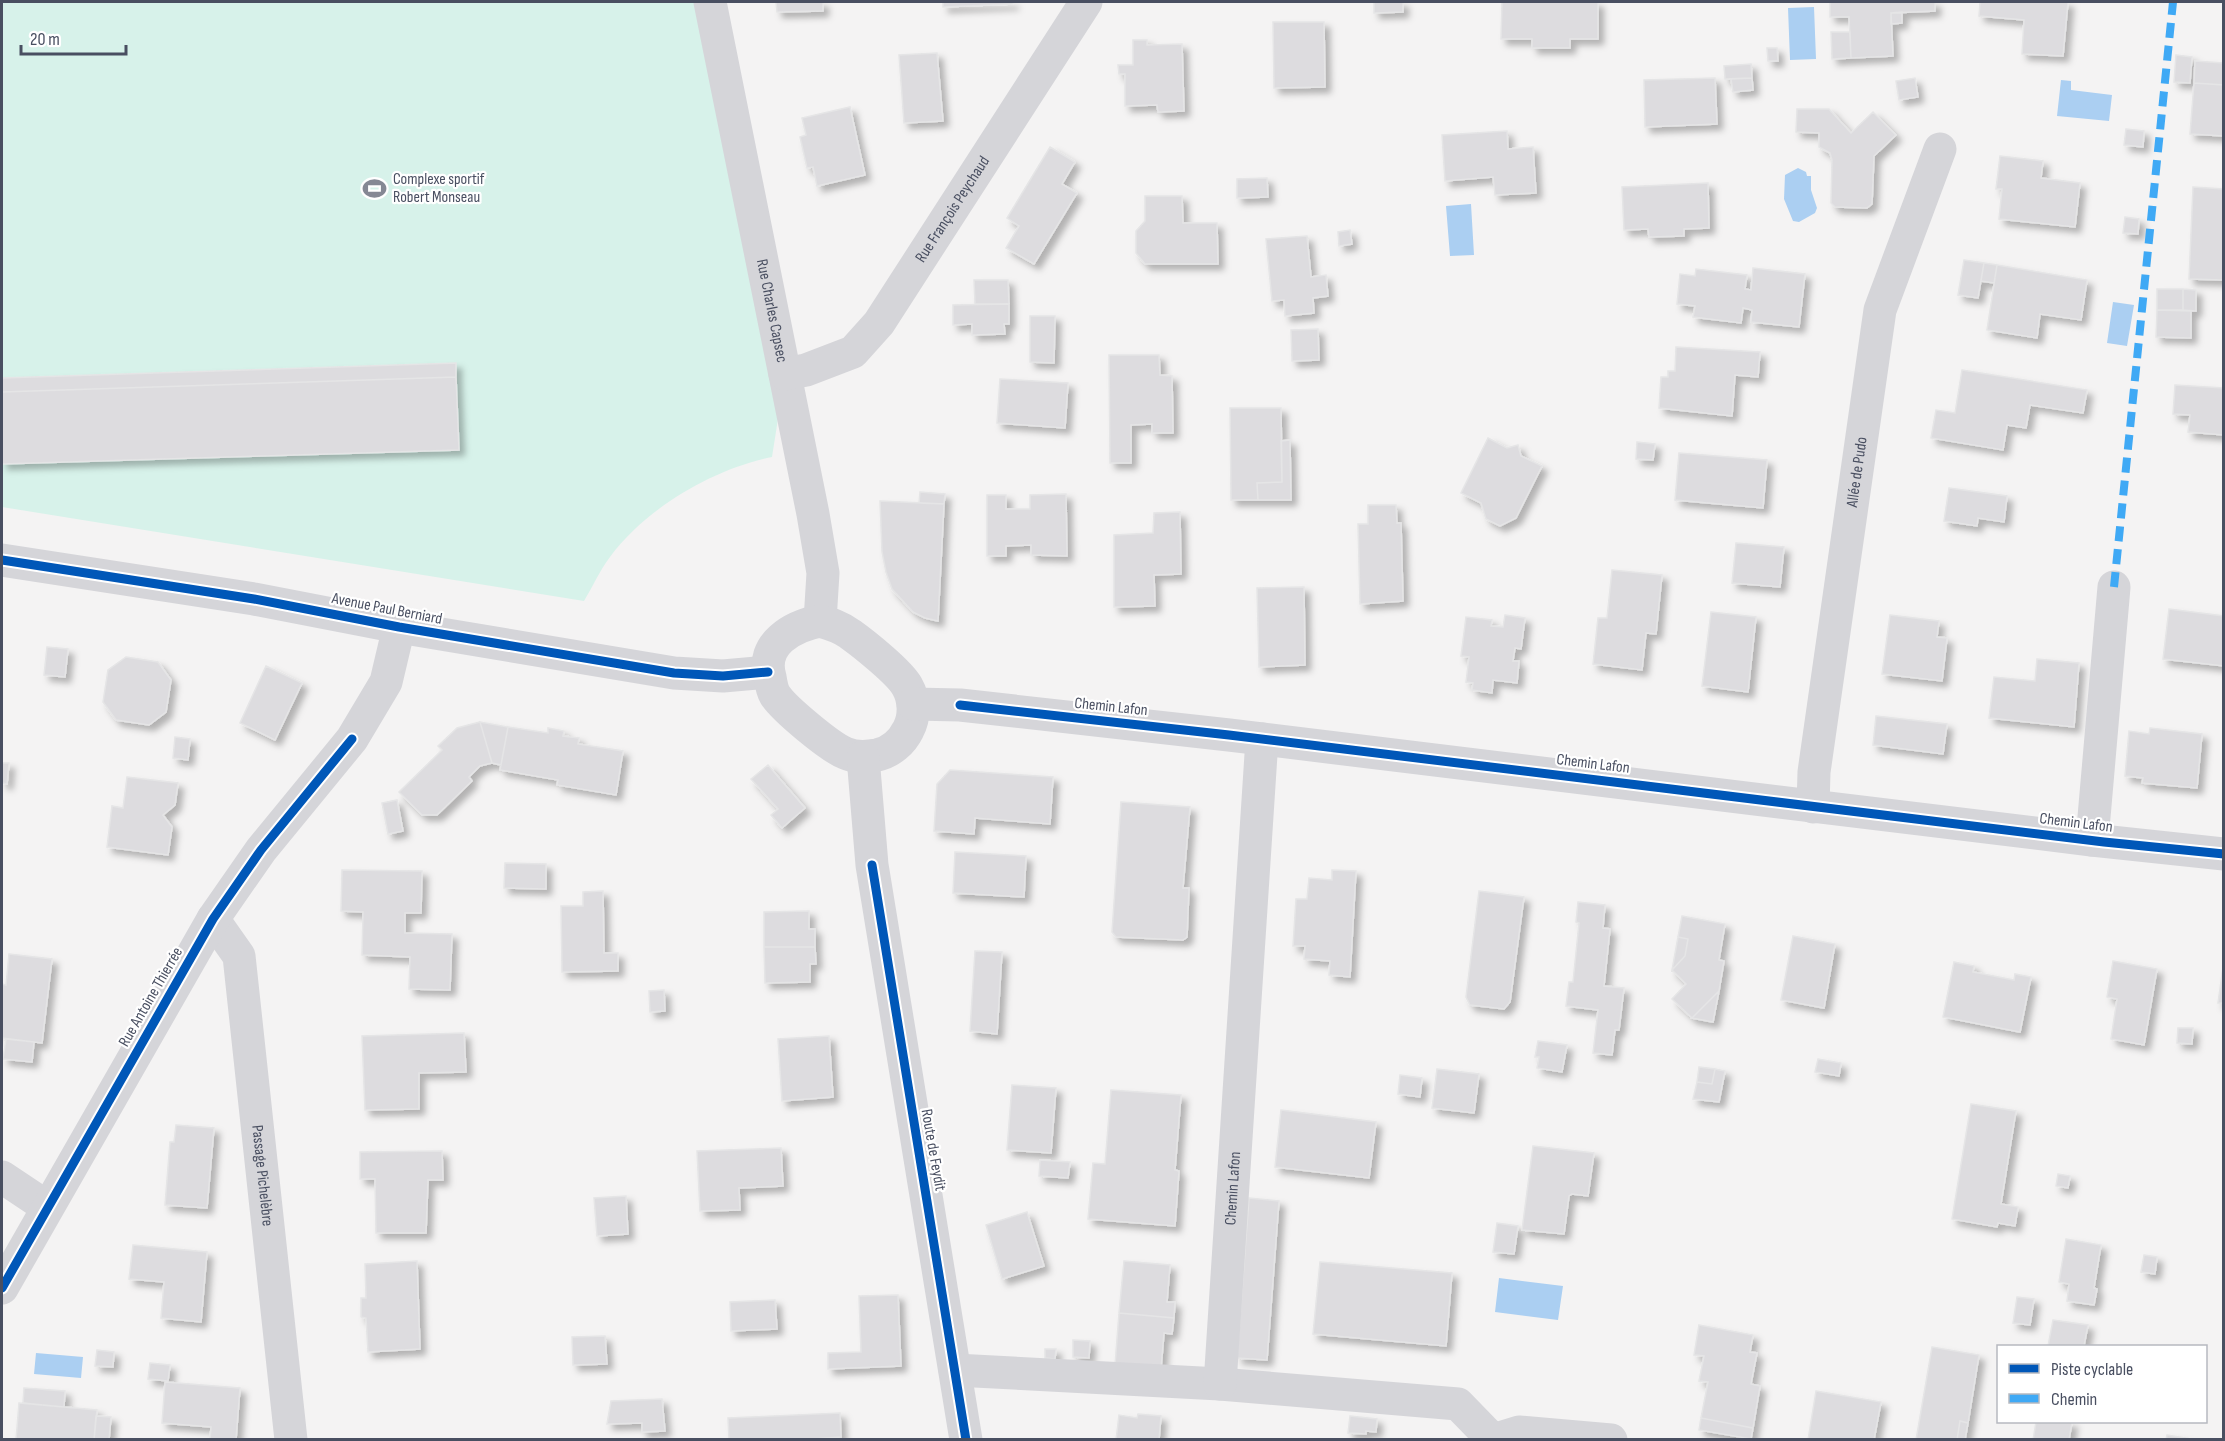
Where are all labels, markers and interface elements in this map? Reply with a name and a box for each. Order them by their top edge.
scale bar [21,18,126,56]
text: 20 m [30,29,60,50]
street label: Rue François Peychaud [911,153,994,266]
place label: Complexe sportif Robert Monseau [393,170,485,207]
sports icon: Complexe sportif Robert Monseau [362,175,388,201]
street label: Rue Charles Capsec [752,257,792,364]
street label: Allée de Pudo [1842,436,1871,509]
street label: Avenue Paul Berniard [329,589,444,629]
street label: Chemin Lafon [1073,694,1149,720]
street label: Chemin Lafon [1555,750,1631,778]
street label: Chemin Lafon [2038,809,2114,837]
street label: Rue Antoine Thierrée [115,944,187,1050]
street label: Route de Feydit [916,1108,950,1192]
street label: Passage Pichelèbre [248,1124,277,1227]
street label: Chemin Lafon [1221,1151,1245,1226]
legend [1997,1345,2207,1423]
text: Piste cyclable [2051,1359,2133,1380]
text: Chemin [2051,1389,2097,1410]

